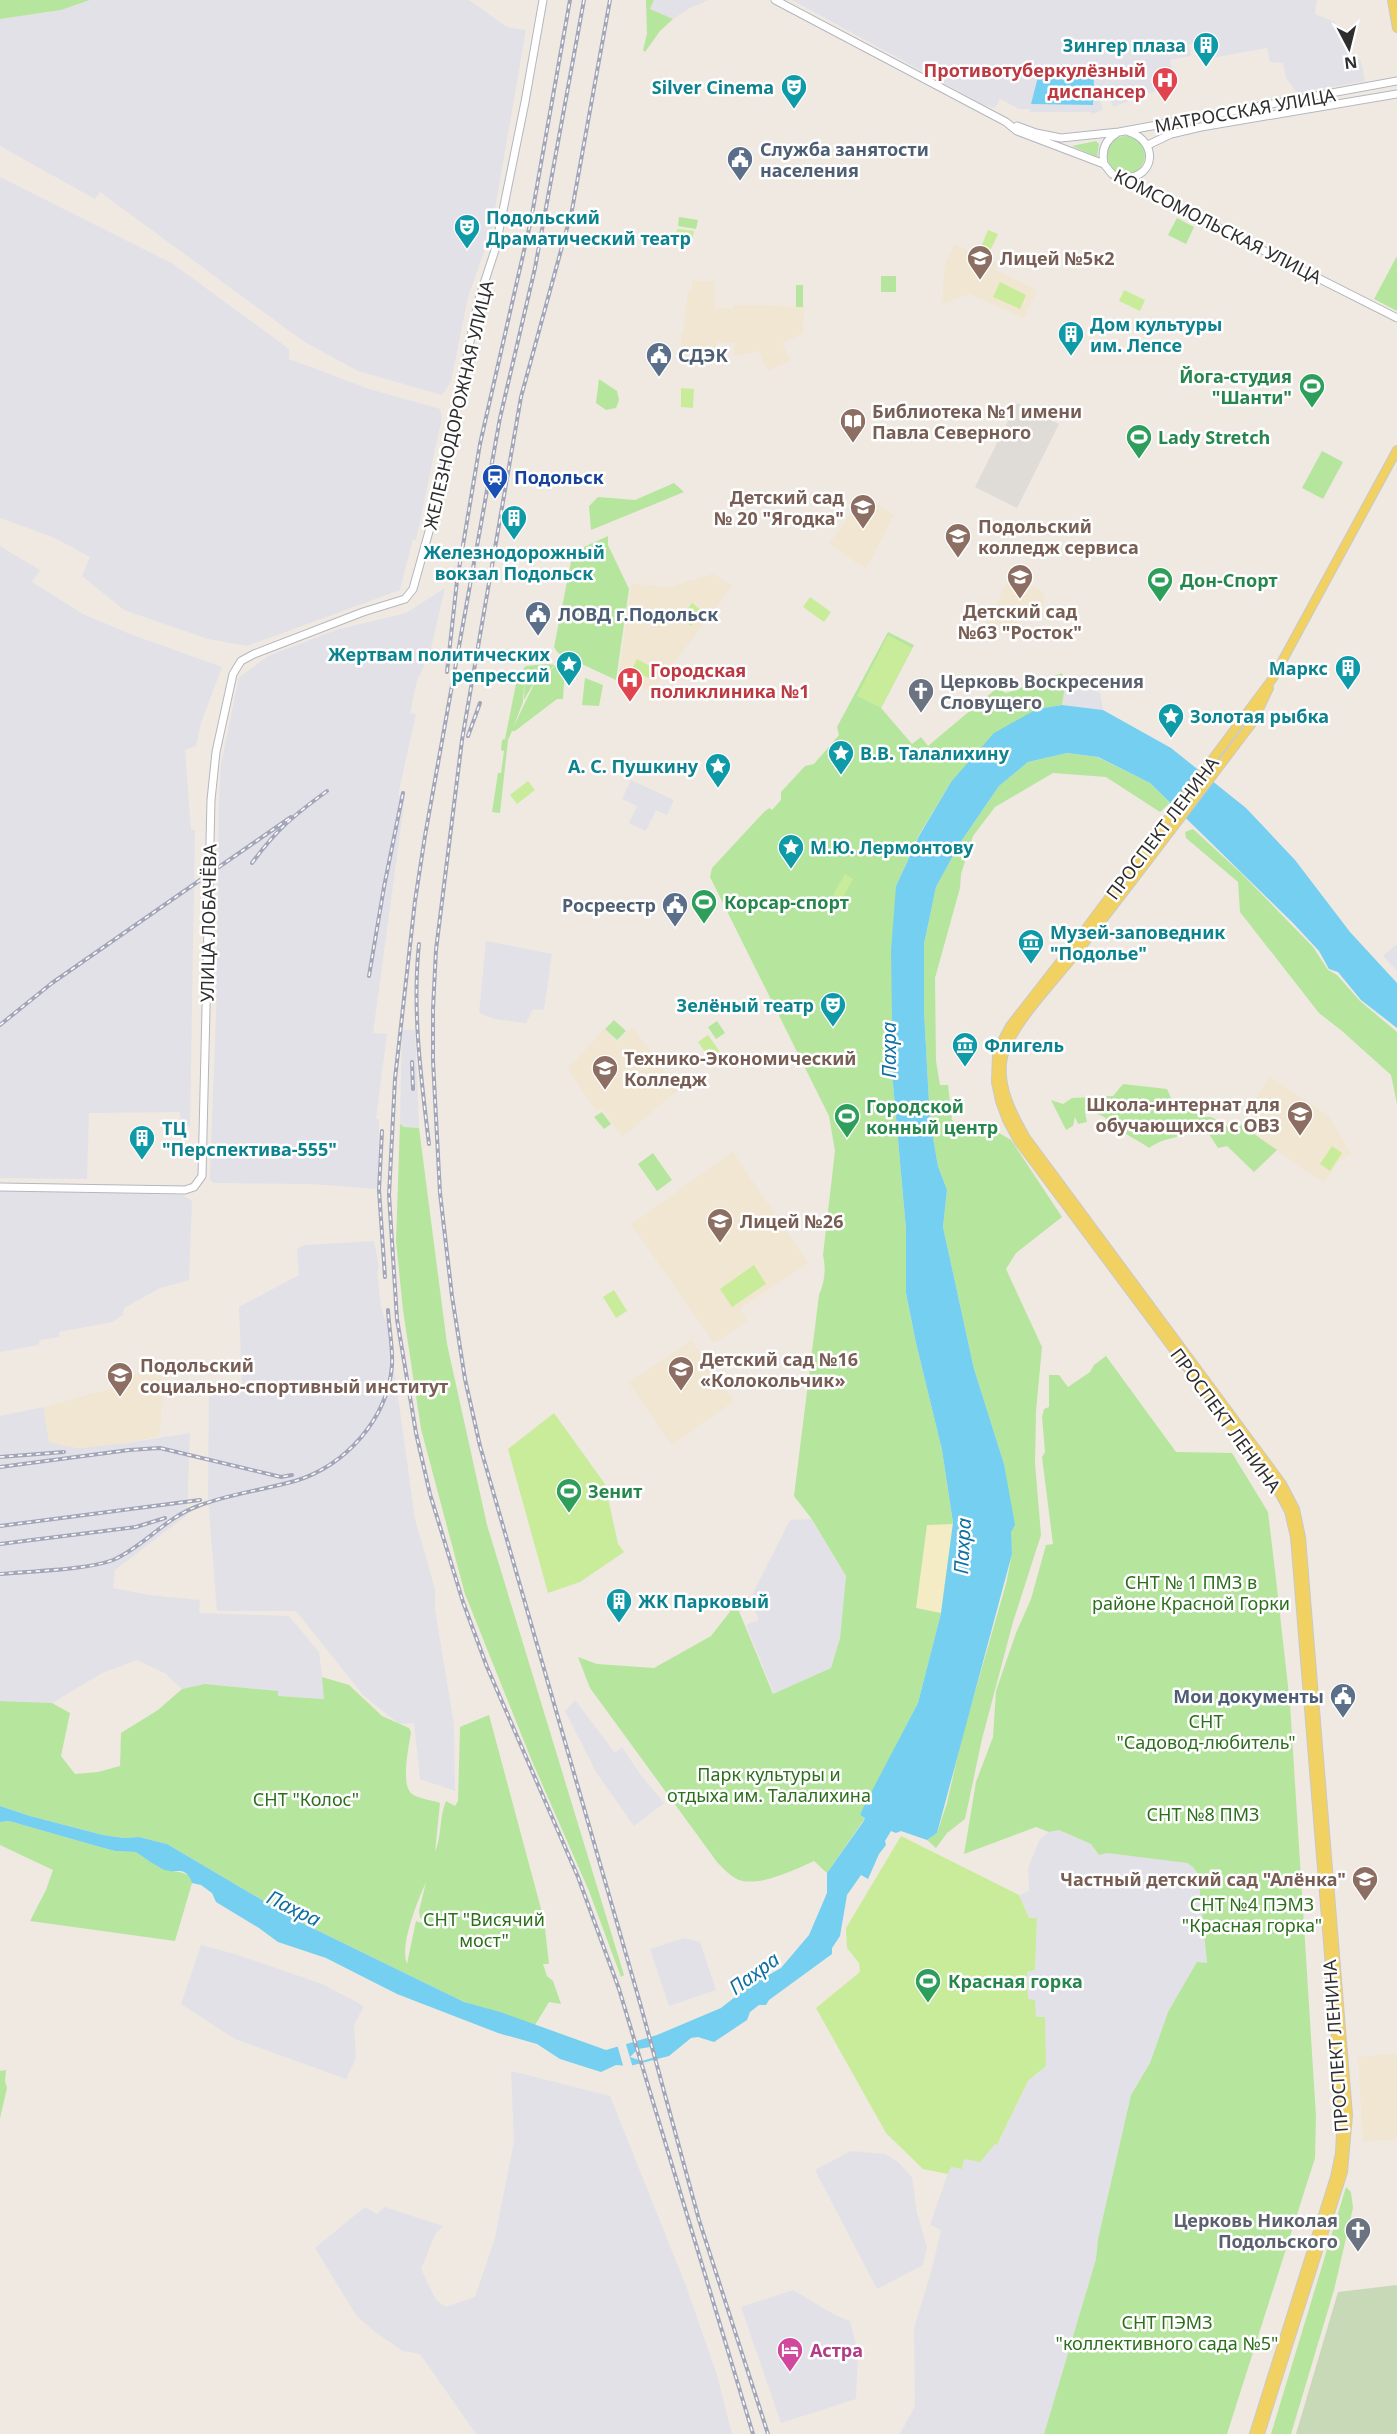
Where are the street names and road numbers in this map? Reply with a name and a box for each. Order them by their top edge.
street label: МАТРОССКАЯ УЛИЦА [1153,82,1338,138]
street label: КОМСОМОЛЬСКАЯ УЛИЦА [1110,163,1326,289]
street label: ЖЕЛЕЗНОДОРОЖНАЯ УЛИЦА [418,278,498,532]
street label: ПРОСПЕКТ ЛЕНИНА [1100,751,1224,904]
street label: УЛИЦА ЛОБАЧЁВА [195,843,221,1002]
street label: ПРОСПЕКТ ЛЕНИНА [1165,1343,1287,1497]
street label: ПРОСПЕКТ ЛЕНИНА [1317,1958,1353,2133]

